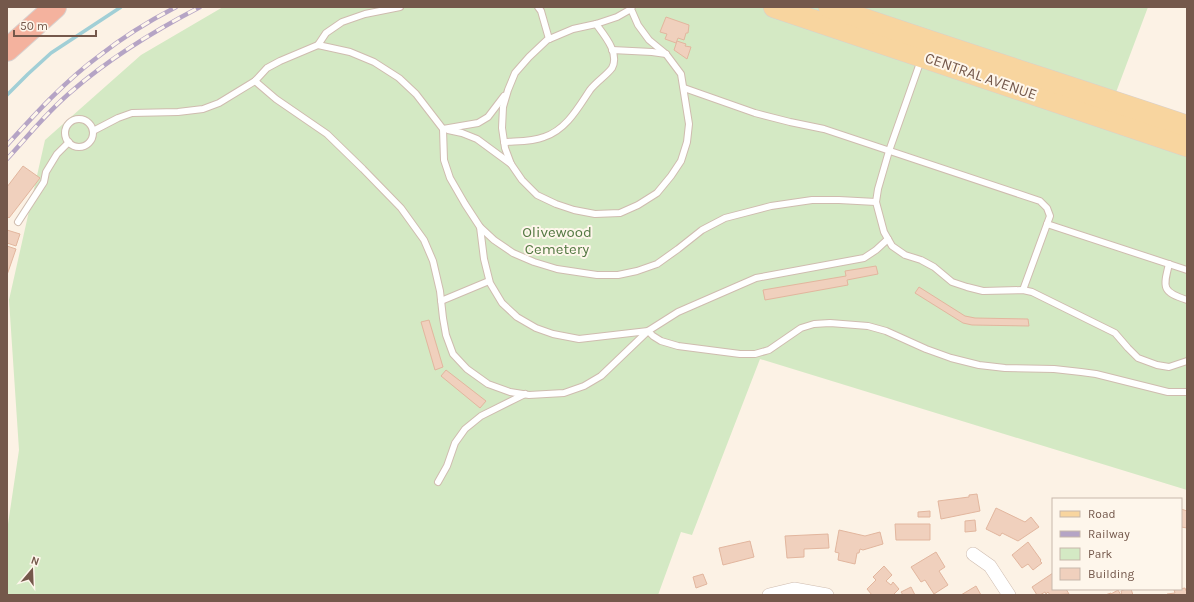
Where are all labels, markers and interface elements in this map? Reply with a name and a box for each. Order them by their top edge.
scale bar [14,12,96,38]
text: 50 m [20,19,48,33]
street label: CENTRAL AVENUE [923,48,1039,104]
park label: Olivewood Cemetery [522,223,592,258]
legend [1052,498,1182,590]
text: Road [1088,507,1116,521]
text: Railway [1088,527,1130,541]
text: Park [1088,547,1113,561]
north arrow [12,550,52,590]
text: N [29,554,41,568]
text: Building [1088,567,1135,581]

